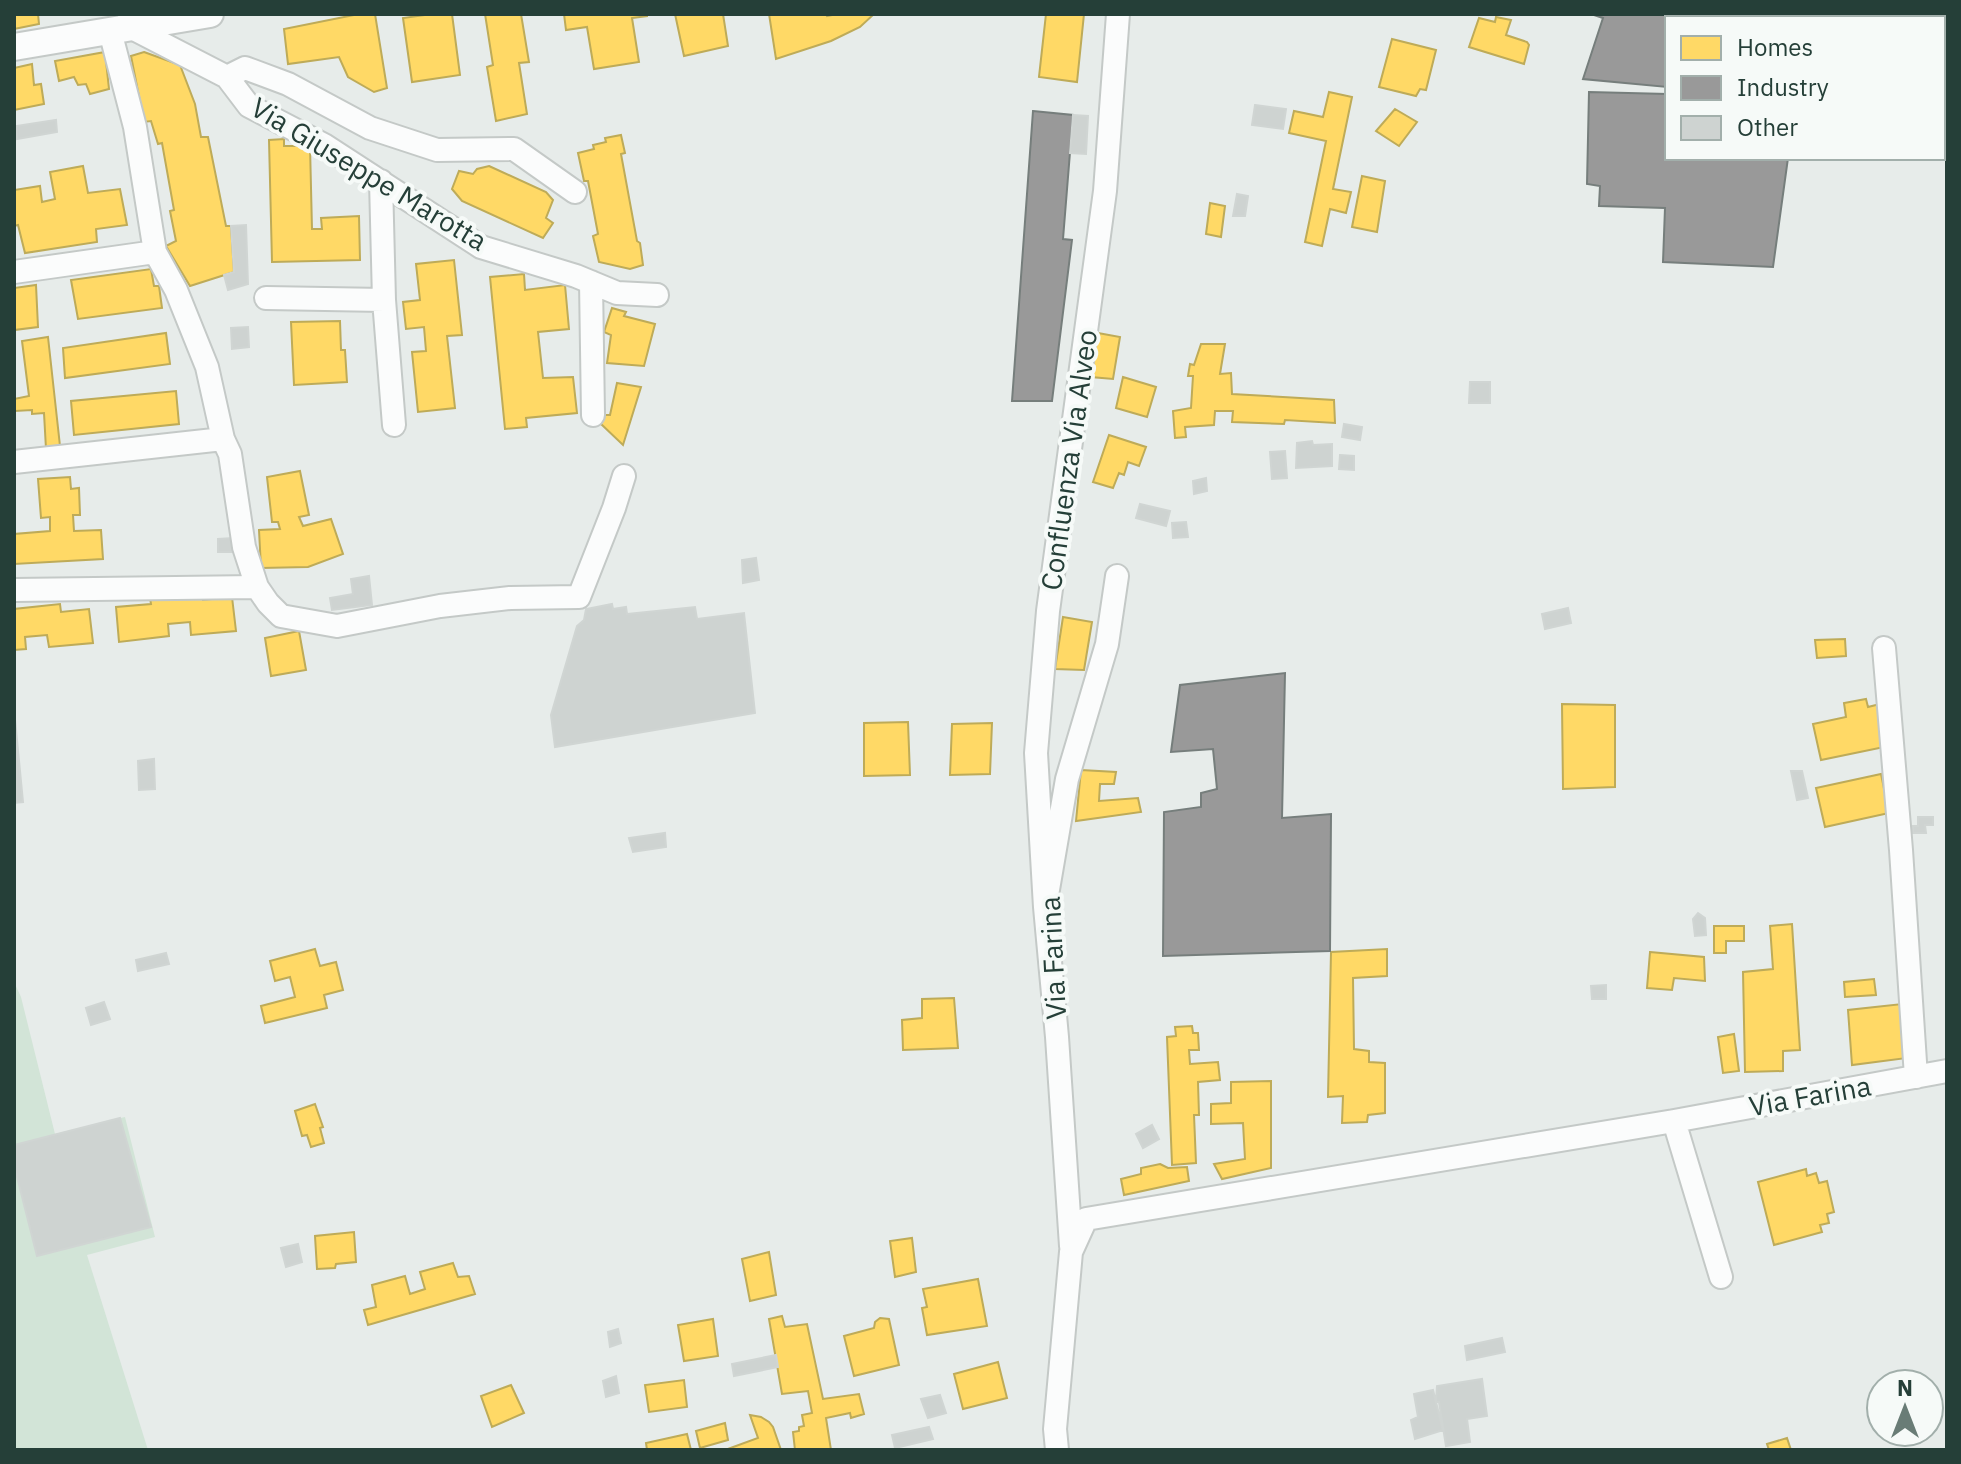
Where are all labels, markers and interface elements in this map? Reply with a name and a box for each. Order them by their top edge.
legend [1665,16,1945,160]
text: Homes [1737,31,1813,63]
text: Industry [1737,71,1829,103]
street label: Via Giuseppe Marotta [244,88,494,259]
text: Other [1737,111,1798,143]
street label: Confluenza Via Alveo [1032,327,1105,593]
street label: Via Farina [1031,895,1074,1021]
street label: Via Farina [1746,1067,1874,1124]
north arrow [1865,1368,1945,1448]
text: N [1897,1373,1913,1402]

